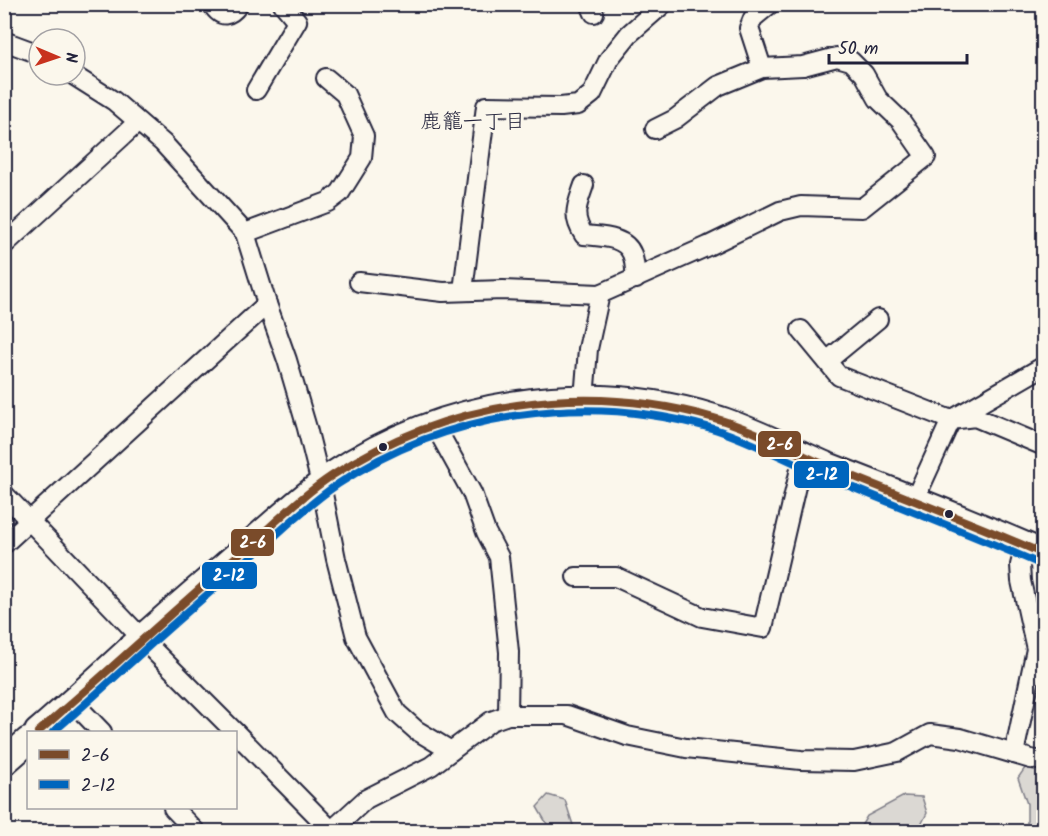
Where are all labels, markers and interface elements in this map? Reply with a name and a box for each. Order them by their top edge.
north arrow [27,27,87,87]
scale bar [829,27,967,65]
text: 50 m [838,35,878,64]
text: N [58,52,83,63]
district label: 鹿籠一丁目 [421,106,526,139]
line badge: 2-6 [757,430,802,458]
text: 2-6 [767,433,794,458]
unlabelled marker [377,441,389,453]
line badge: 2-12 [793,460,850,489]
text: 2-12 [806,463,838,488]
unlabelled marker [943,508,955,520]
line badge: 2-6 [230,528,275,557]
text: 2-6 [240,531,267,556]
line badge: 2-12 [201,561,258,590]
text: 2-12 [213,564,245,589]
legend [27,731,237,809]
text: 2-6 [81,742,110,771]
text: 2-12 [81,772,116,801]

